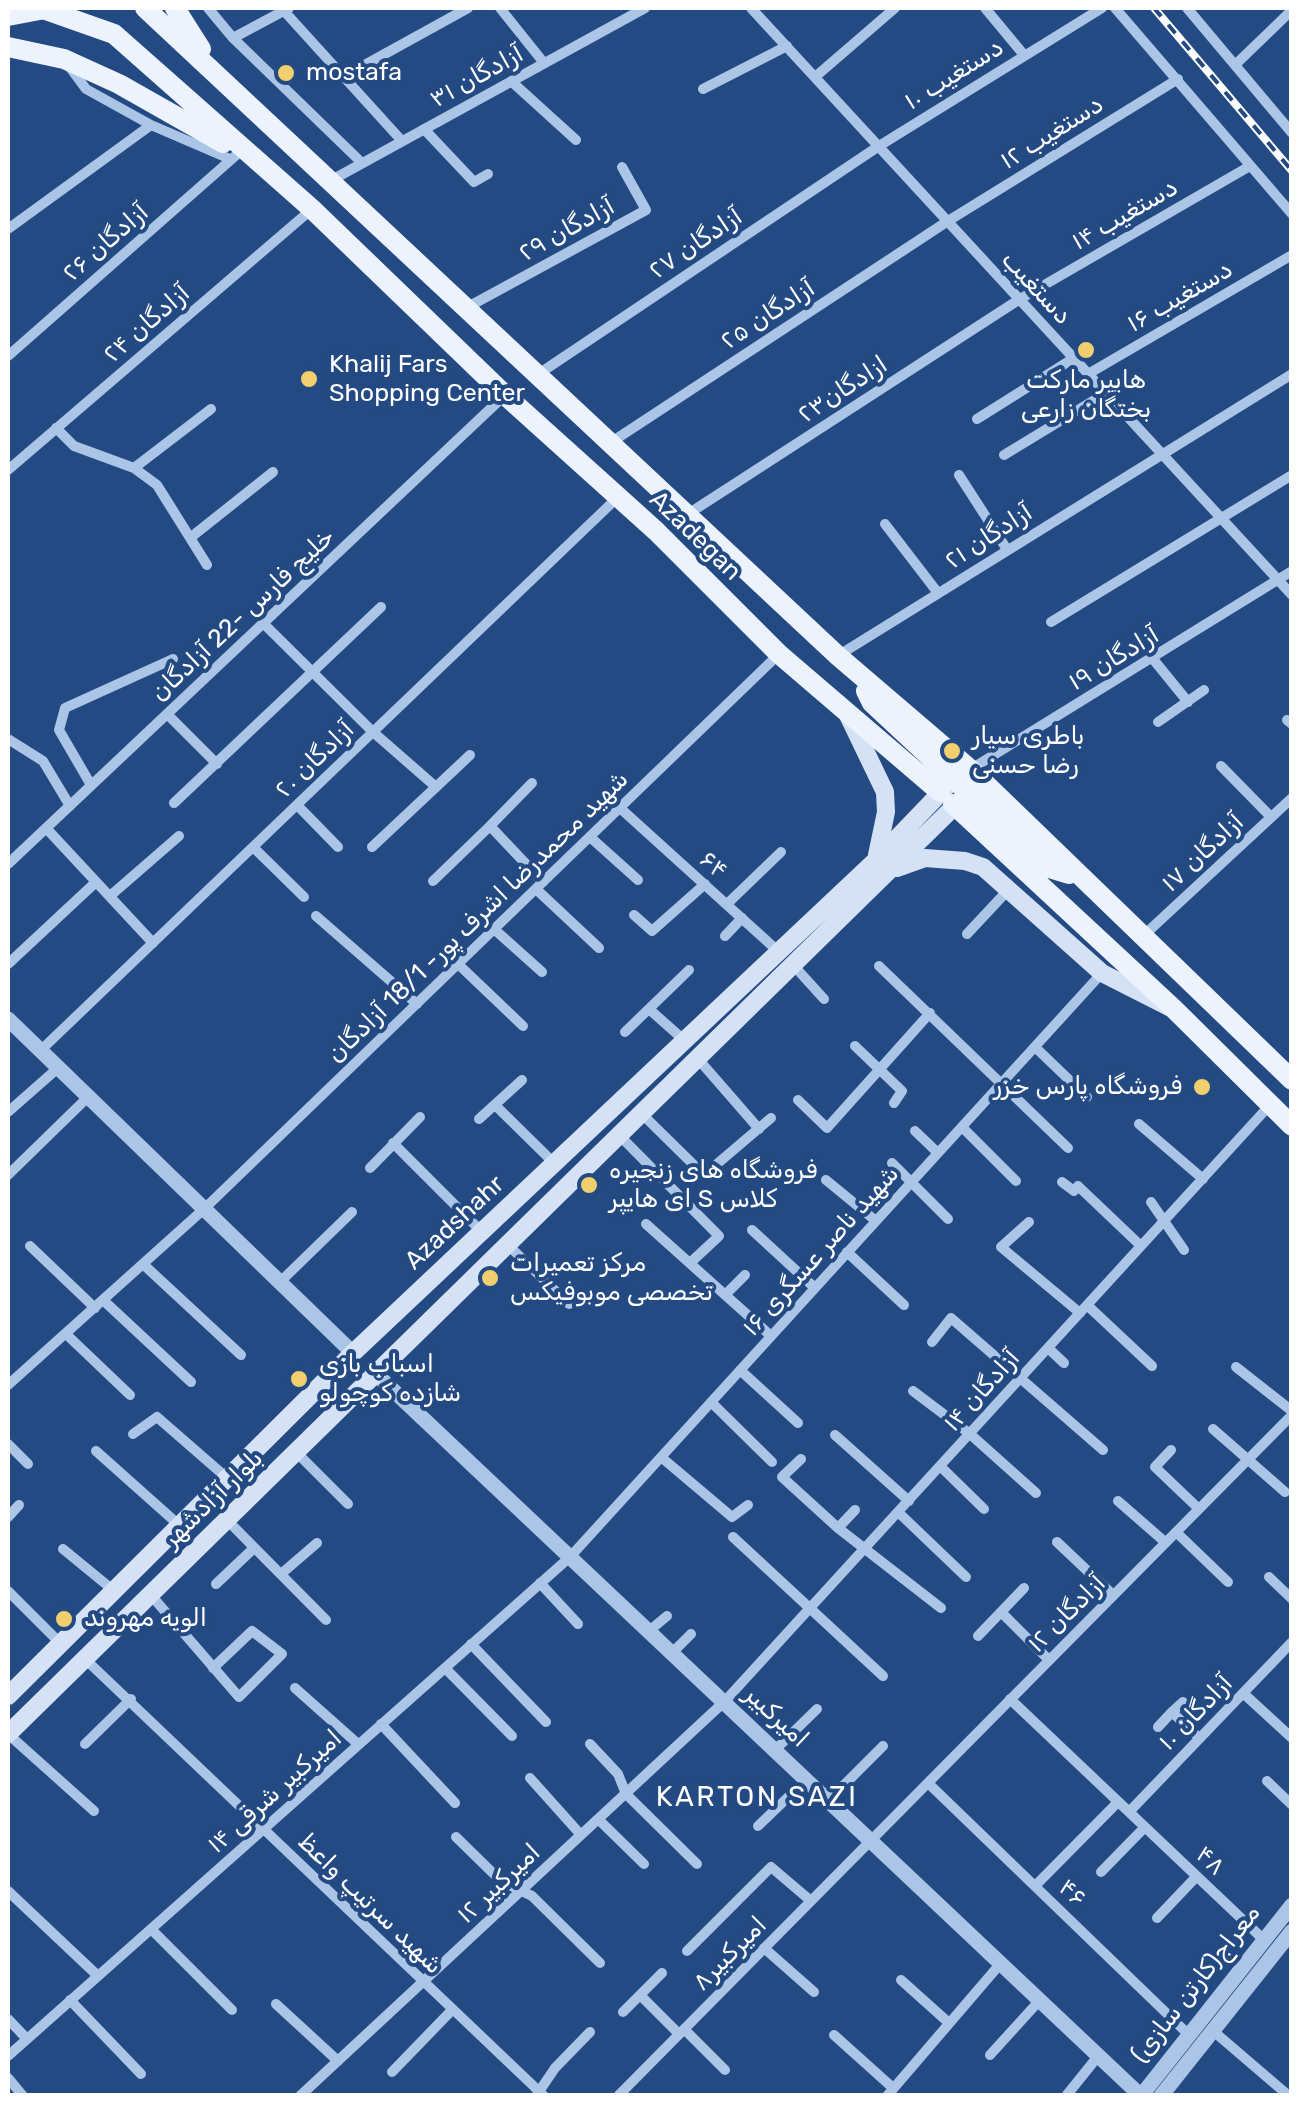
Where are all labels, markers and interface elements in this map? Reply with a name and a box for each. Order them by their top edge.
street label: دستغیب ۱۰ [899,33,1009,117]
street label: ۳۱ آزادگان [425,39,529,115]
place label: mostafa [306,58,402,88]
marker: mostafa [275,62,297,84]
street label: دستغیب ۱۲ [995,90,1109,176]
street label: دستغیب ۱۴ [1067,173,1183,257]
street label: ۲۹ آزادگان [514,191,620,269]
street label: ۲۶ آزادگان [57,198,155,288]
street label: ۲۷ آزادگان [644,202,748,286]
street label: دستغیب [995,245,1077,331]
street label: دستغیب ۱۶ [1122,255,1238,339]
street label: ۲۵ آزادگان [715,273,821,357]
street label: ۲۴ آزادگان [98,278,196,370]
marker: هاپیر مارکت بختگان زارعی [1075,339,1097,361]
place label: Khalij Fars Shopping Center [329,350,525,409]
street label: ۲۳ازادگان [793,350,893,430]
place label: هاپیر مارکت بختگان زارعی [1021,366,1151,425]
marker: Khalij Fars Shopping Center [298,368,320,390]
street label: Azadegan [643,485,747,587]
street label: ۲۱ آزادگان [940,498,1038,576]
street label: خلیج فارس -22 آزادگان [145,522,341,708]
street label: ۱۹ آزادگان [1063,620,1165,698]
street label: ۲۰ آزادگان [269,715,361,805]
place label: باطری سیار رضا حسنی [972,722,1084,781]
marker: باطری سیار رضا حسنی [941,740,963,762]
street label: شهید محمدرضا اشرف پور- 18/1 آزادگان [321,765,635,1069]
street label: ۱۷ آزادگان [1156,807,1250,899]
street label: ۶۴ [693,845,733,885]
place label: فروشگاه پارس خزر [994,1072,1182,1102]
marker: فروشگاه پارس خزر [1191,1076,1213,1098]
place label: فروشگاه های زنجیره ای هایپر S کلاس [609,1156,817,1215]
street label: ۱۶ شهید ناصر عسگری [736,1159,906,1343]
street label: Azadshahr [399,1170,511,1276]
marker: فروشگاه های زنجیره ای هایپر S کلاس [578,1174,600,1196]
place label: مرکز تعمیرات تخصصی موبوفیکس [510,1249,713,1308]
marker: مرکز تعمیرات تخصصی موبوفیکس [479,1267,501,1289]
street label: ۱۴ آزادگان [937,1344,1027,1438]
place label: اسباب بازی شازده کوچولو [319,1350,461,1409]
marker: اسباب بازی شازده کوچولو [288,1368,310,1390]
street label: بلوار آزادشهر [157,1444,269,1554]
street label: ۱۲ آزادگان [1022,1569,1112,1659]
place label: الویه مهروند [84,1604,207,1634]
marker: الویه مهروند [53,1608,75,1630]
street label: ۱۰ آزادگان [1153,1669,1239,1757]
street label: امیرکبیر [738,1680,814,1754]
street label: ۱۴ امیرکبیر شرقی [202,1724,348,1860]
district label: KARTON SAZI [656,1781,858,1815]
street label: شهید سرتیپ واعظ [291,1827,449,1981]
street label: امیرکبیر ۱۲ [451,1838,547,1930]
street label: ۴۸ [1189,1840,1231,1882]
street label: ۴۶ [1052,1873,1092,1913]
street label: معراج(کارتن سازی) [1125,1899,1267,2069]
street label: امیرکبیر۸ [687,1911,773,1997]

